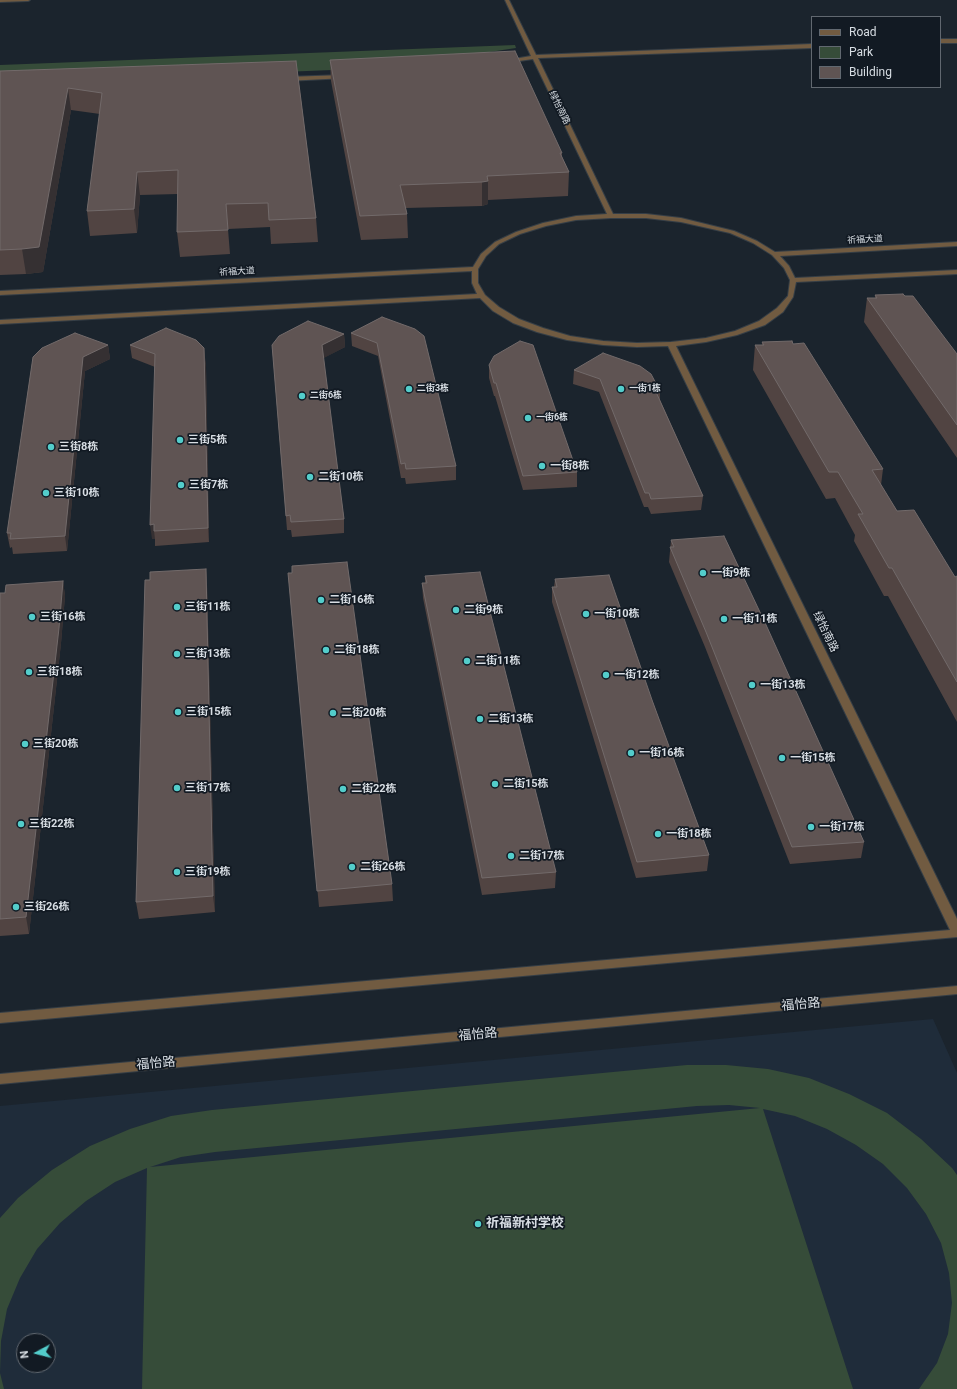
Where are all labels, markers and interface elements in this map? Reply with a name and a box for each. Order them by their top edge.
legend [811,16,941,88]
text: Road [849,25,877,39]
text: Park [849,45,873,59]
text: Building [849,65,892,79]
street label: 绿怡南路 [546,89,572,127]
street label: 祈福大道 [847,234,883,246]
street label: 祈福大道 [219,266,255,278]
marker: 二街3栋 [404,384,414,394]
place label: 二街3栋 [417,384,449,394]
marker: 一街1栋 [616,384,626,394]
place label: 一街1栋 [629,384,661,394]
marker: 二街6栋 [297,391,307,401]
place label: 二街6栋 [310,391,342,401]
marker: 一街6栋 [523,413,533,423]
place label: 一街6栋 [536,413,568,423]
place label: 三街5栋 [188,433,227,447]
marker: 三街5栋 [175,435,185,445]
place label: 三街8栋 [59,440,98,454]
marker: 三街8栋 [46,442,56,452]
place label: 一街8栋 [550,459,589,473]
marker: 一街8栋 [537,461,547,471]
place label: 二街10栋 [318,470,364,484]
marker: 二街10栋 [305,472,315,482]
place label: 三街7栋 [189,478,228,492]
marker: 三街7栋 [176,480,186,490]
place label: 三街10栋 [54,486,100,500]
marker: 三街10栋 [41,488,51,498]
place label: 一街9栋 [711,566,750,580]
marker: 一街9栋 [698,568,708,578]
place label: 二街16栋 [329,593,375,607]
marker: 二街16栋 [316,595,326,605]
place label: 三街11栋 [185,600,231,614]
marker: 三街11栋 [172,602,182,612]
place label: 二街9栋 [464,603,503,617]
marker: 二街9栋 [451,605,461,615]
place label: 一街10栋 [594,607,640,621]
marker: 一街10栋 [581,609,591,619]
street label: 绿怡南路 [809,609,841,655]
place label: 三街16栋 [40,610,86,624]
marker: 三街16栋 [27,612,37,622]
place label: 一街11栋 [732,612,778,626]
marker: 一街11栋 [719,614,729,624]
place label: 二街18栋 [334,643,380,657]
marker: 二街18栋 [321,645,331,655]
place label: 三街13栋 [185,647,231,661]
marker: 三街13栋 [172,649,182,659]
place label: 二街11栋 [475,654,521,668]
marker: 二街11栋 [462,656,472,666]
place label: 三街18栋 [37,665,83,679]
marker: 三街18栋 [24,667,34,677]
place label: 一街12栋 [614,668,660,682]
marker: 一街12栋 [601,670,611,680]
place label: 一街13栋 [760,678,806,692]
marker: 一街13栋 [747,680,757,690]
place label: 三街15栋 [186,705,232,719]
place label: 二街20栋 [341,706,387,720]
marker: 三街15栋 [173,707,183,717]
marker: 二街20栋 [328,708,338,718]
place label: 二街13栋 [488,712,534,726]
marker: 二街13栋 [475,714,485,724]
place label: 三街20栋 [33,737,79,751]
marker: 三街20栋 [20,739,30,749]
place label: 一街16栋 [639,746,685,760]
marker: 一街16栋 [626,748,636,758]
place label: 一街15栋 [790,751,836,765]
marker: 一街15栋 [777,753,787,763]
place label: 二街15栋 [503,777,549,791]
marker: 二街15栋 [490,779,500,789]
place label: 三街17栋 [185,781,231,795]
place label: 二街22栋 [351,782,397,796]
marker: 三街17栋 [172,783,182,793]
marker: 二街22栋 [338,784,348,794]
place label: 三街22栋 [29,817,75,831]
marker: 三街22栋 [16,819,26,829]
place label: 一街17栋 [819,820,865,834]
marker: 一街17栋 [806,822,816,832]
place label: 一街18栋 [666,827,712,841]
marker: 一街18栋 [653,829,663,839]
place label: 二街17栋 [519,849,565,863]
marker: 二街17栋 [506,851,516,861]
place label: 二街26栋 [360,860,406,874]
marker: 二街26栋 [347,862,357,872]
place label: 三街19栋 [185,865,231,879]
marker: 三街19栋 [172,867,182,877]
place label: 三街26栋 [24,900,70,914]
marker: 三街26栋 [11,902,21,912]
street label: 福怡路 [781,996,821,1014]
street label: 福怡路 [458,1026,498,1044]
street label: 福怡路 [136,1055,176,1073]
place label: 祈福新村学校 [486,1216,564,1232]
marker: 祈福新村学校 [473,1219,483,1229]
north arrow [16,1333,56,1373]
text: N [18,1350,32,1359]

